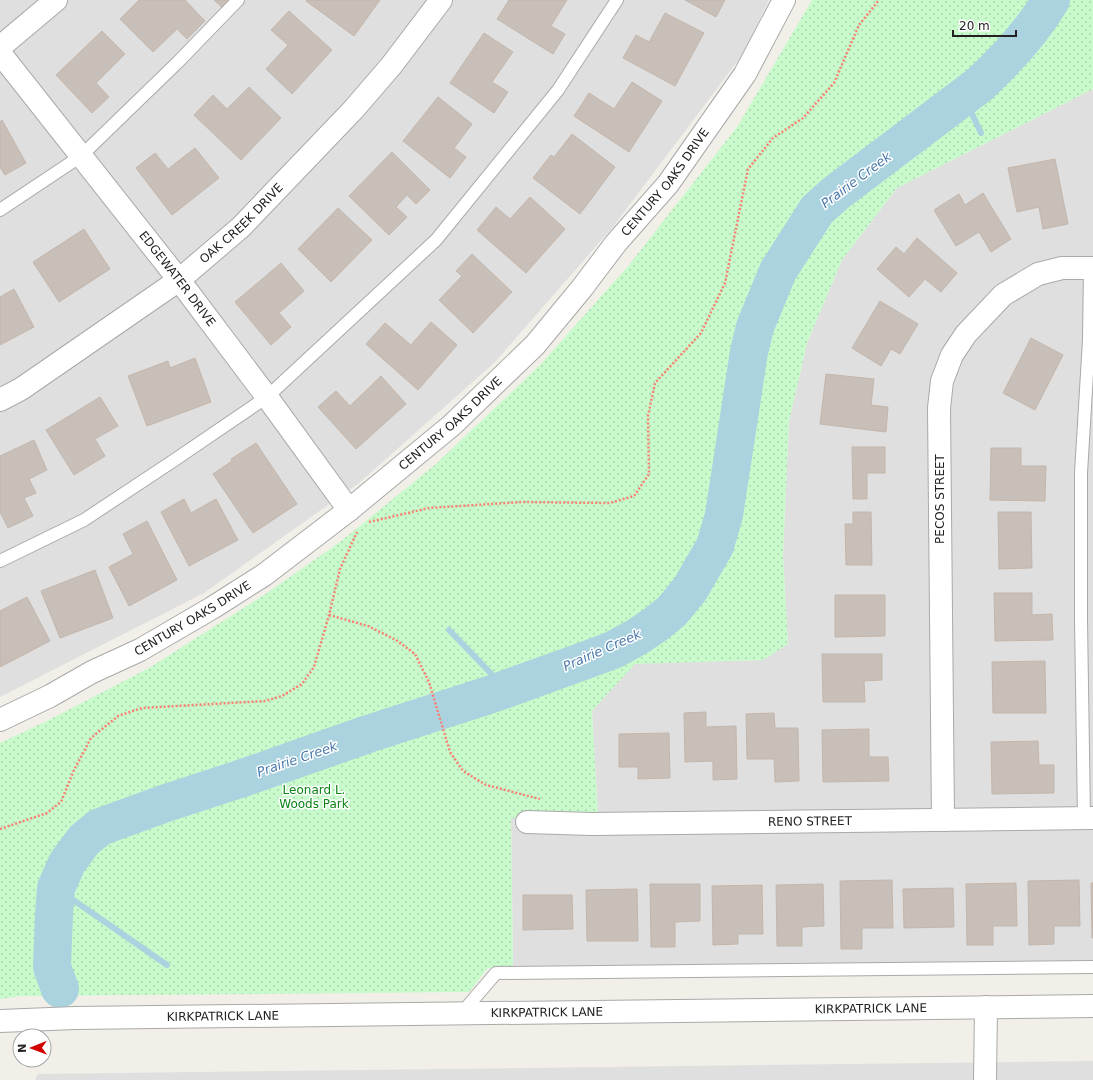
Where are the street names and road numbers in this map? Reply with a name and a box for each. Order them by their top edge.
street label: CENTURY OAKS DRIVE [618,126,712,239]
street label: OAK CREEK DRIVE [197,181,286,266]
street label: EDGEWATER DRIVE [136,228,218,329]
street label: CENTURY OAKS DRIVE [396,374,505,473]
street label: PECOS STREET [933,453,947,544]
street label: CENTURY OAKS DRIVE [132,578,254,659]
street label: RENO STREET [768,814,853,829]
street label: KIRKPATRICK LANE [815,1001,927,1016]
street label: KIRKPATRICK LANE [491,1005,603,1020]
street label: KIRKPATRICK LANE [167,1009,279,1024]

